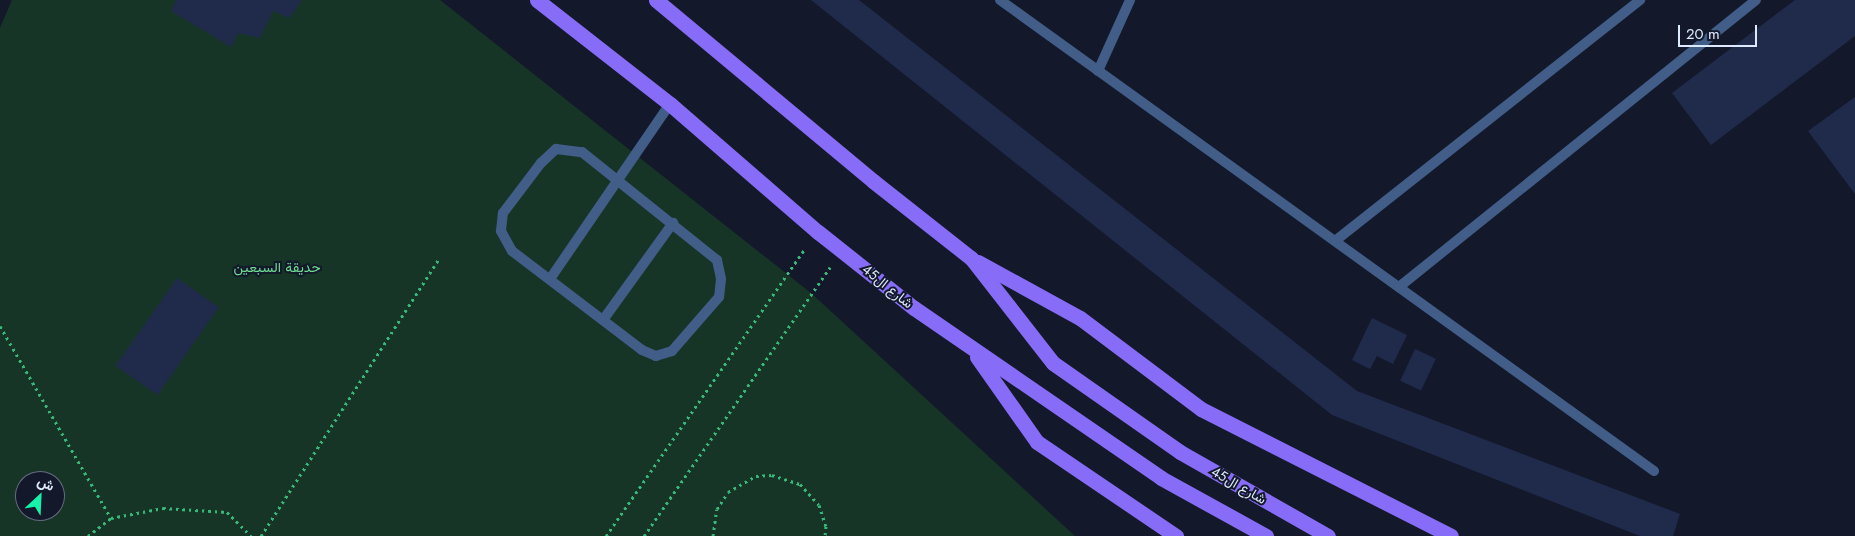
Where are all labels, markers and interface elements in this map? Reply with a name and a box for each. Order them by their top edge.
scale bar [1680,15,1759,47]
text: 20 m [1686,23,1720,45]
park label: حديقة السبعين [233,259,321,275]
street label: شارع ال45 [859,260,917,312]
street label: شارع ال45 [1209,463,1269,507]
north arrow [15,471,65,521]
text: ش [34,471,58,496]

